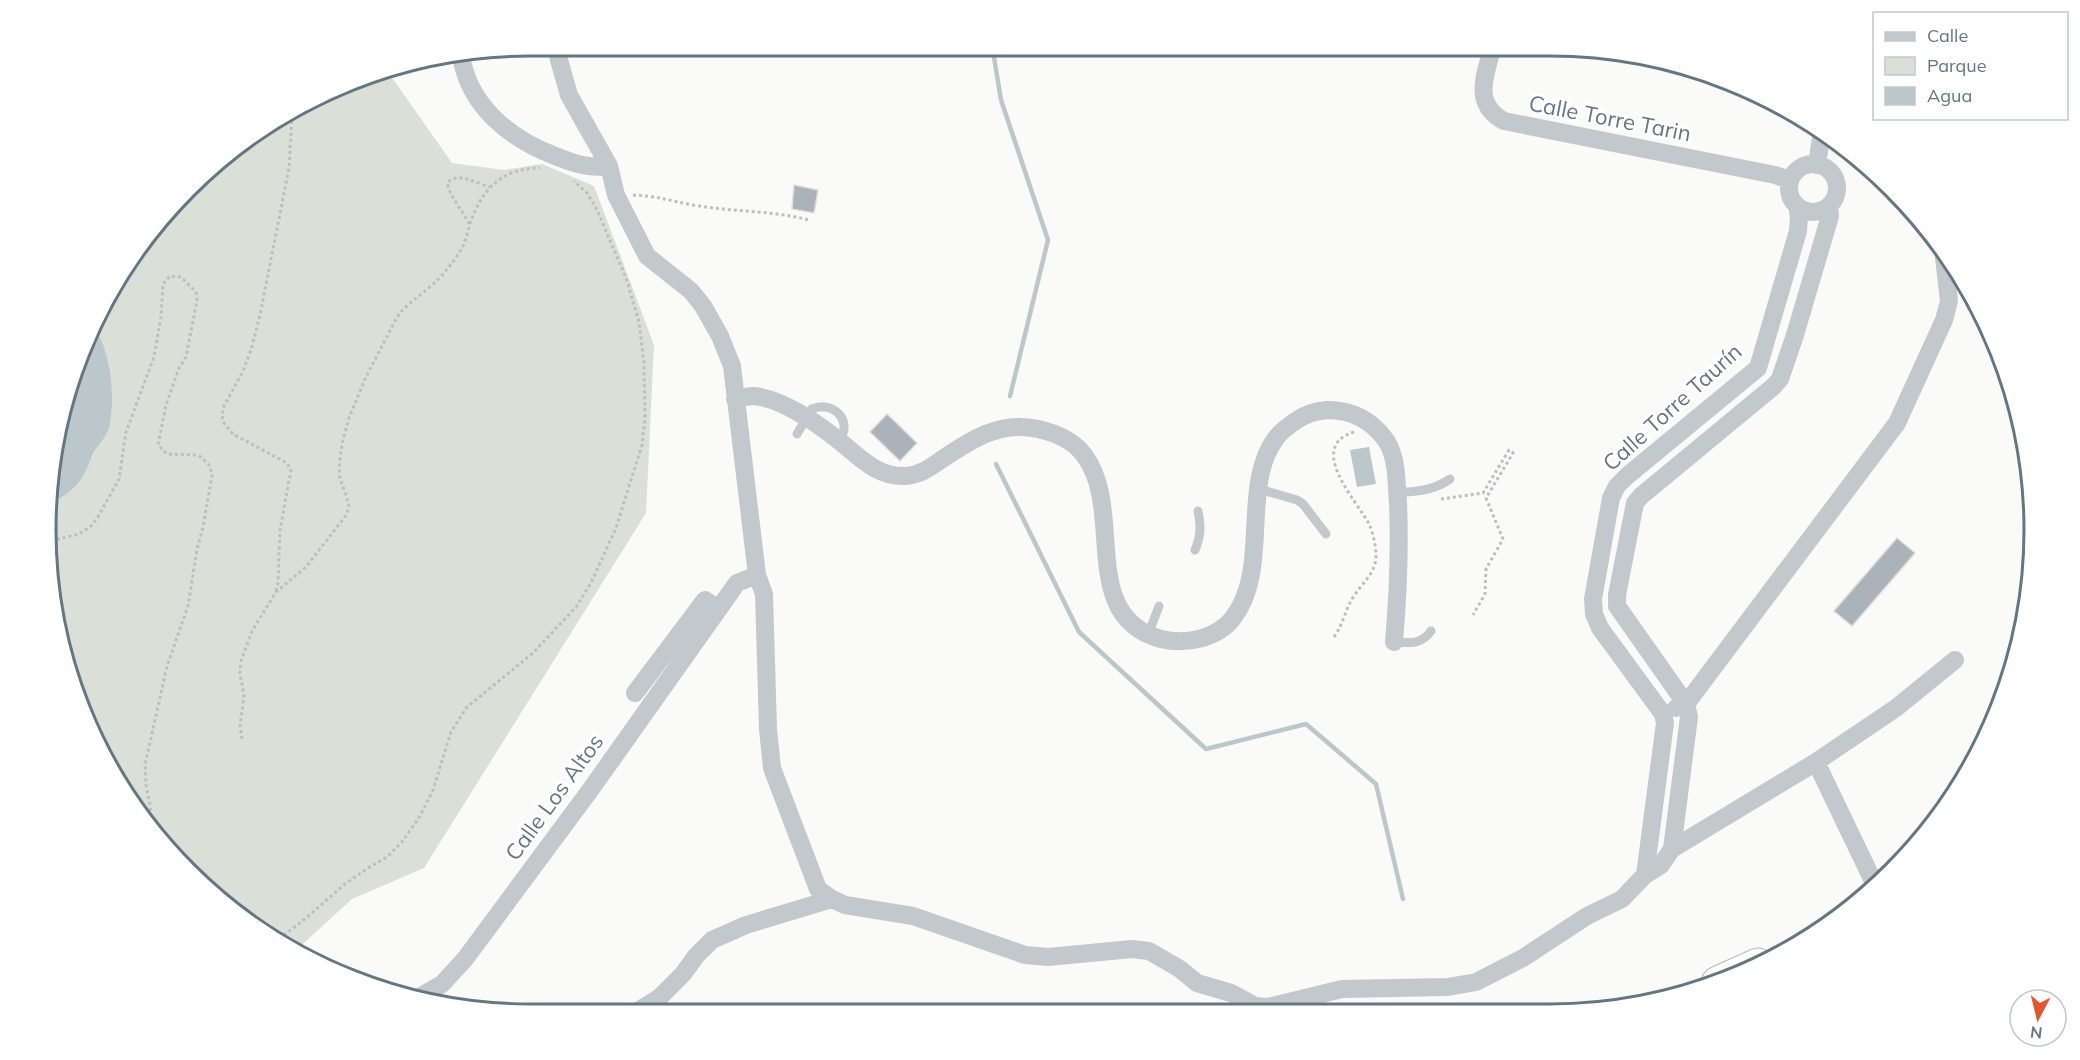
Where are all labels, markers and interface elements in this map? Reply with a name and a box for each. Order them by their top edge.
legend [1873,12,2068,120]
text: Calle [1927,24,1968,47]
text: Parque [1927,54,1986,77]
text: Agua [1927,84,1972,107]
street label: Calle Torre Tarin [1526,89,1694,147]
street label: Calle Torre Taurín [1597,337,1747,477]
street label: Calle Los Altos [499,728,609,866]
north arrow [2008,988,2068,1048]
text: N [2029,1022,2043,1044]

